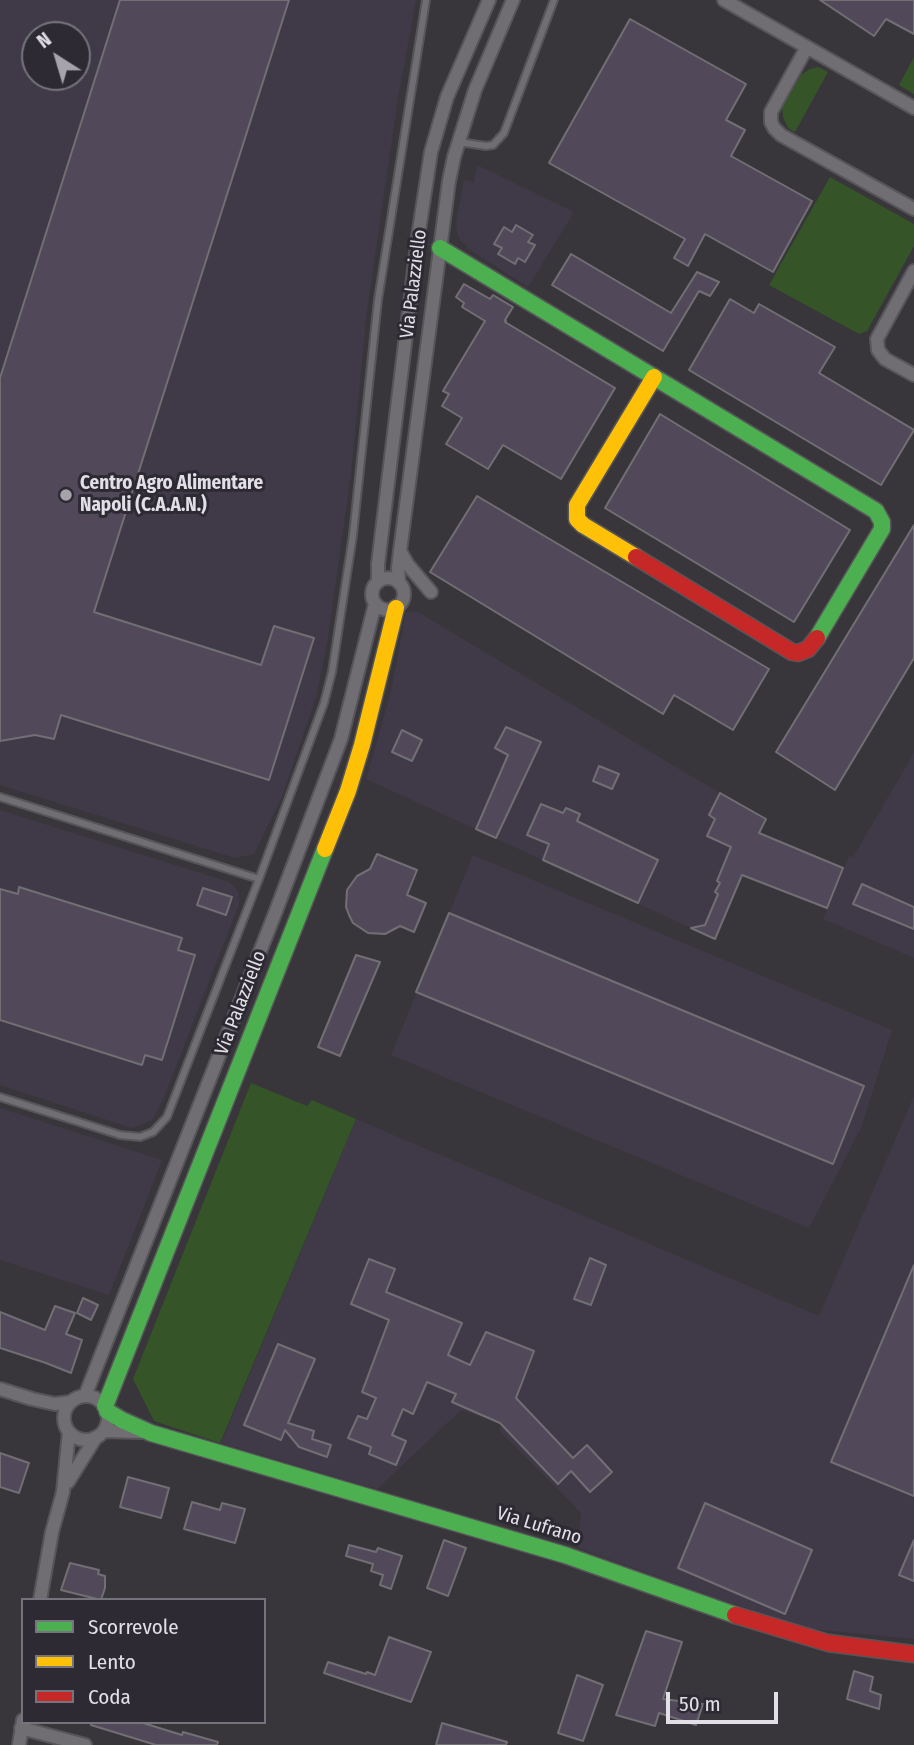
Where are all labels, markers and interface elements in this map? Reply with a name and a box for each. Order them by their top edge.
north arrow [21,21,91,91]
text: N [33,28,56,53]
street label: Via Palazziello [396,228,432,340]
place label: Centro Agro Alimentare Napoli (C.A.A.N.) [80,473,263,517]
marker: Centro Agro Alimentare Napoli (C.A.A.N.) [58,487,74,503]
street label: Via Palazziello [211,948,271,1058]
street label: Via Lufrano [494,1502,584,1550]
legend [21,1598,266,1724]
text: Scorrevole [88,1614,179,1640]
text: Lento [88,1649,136,1675]
scale bar [669,1678,781,1722]
text: Coda [88,1684,131,1710]
text: 50 m [679,1691,721,1717]

